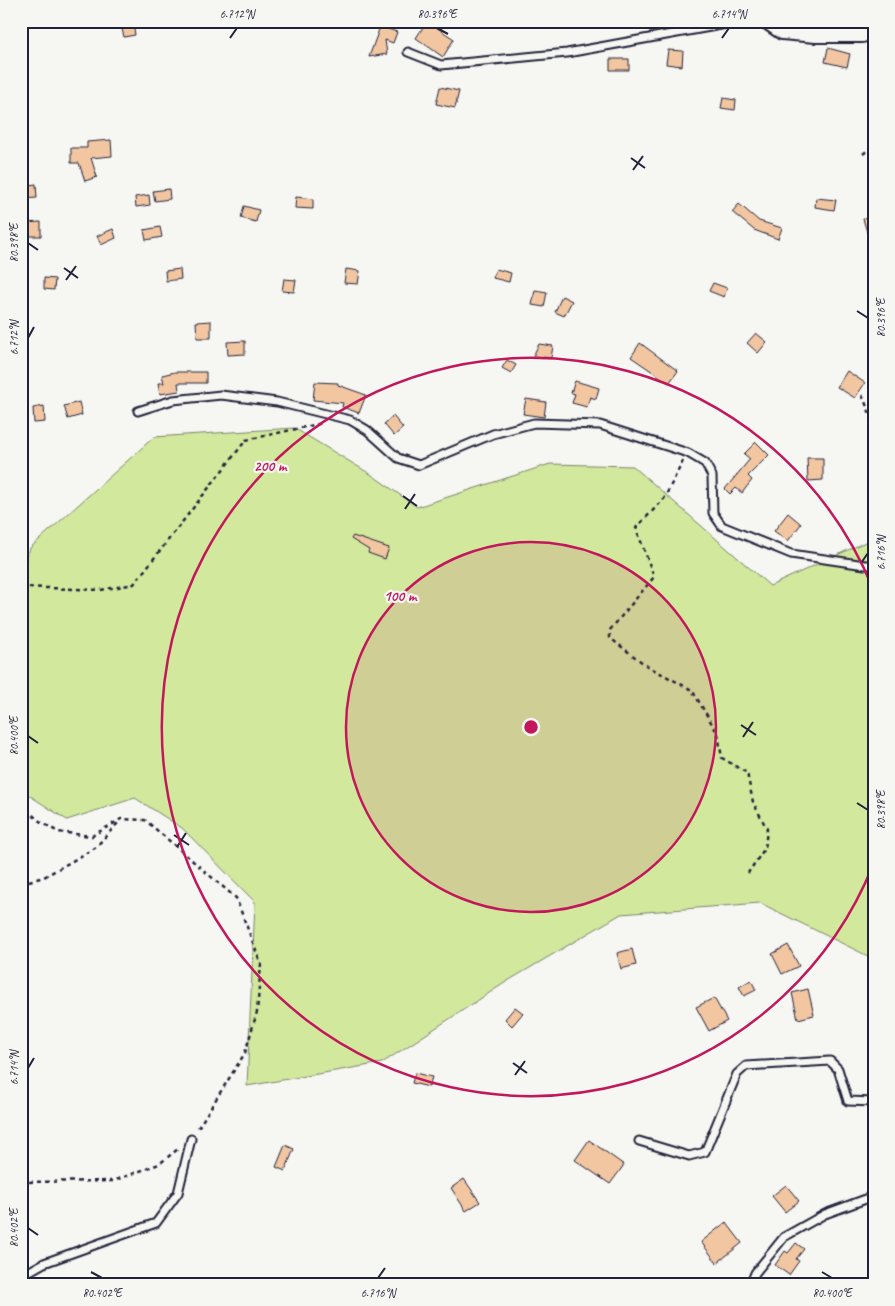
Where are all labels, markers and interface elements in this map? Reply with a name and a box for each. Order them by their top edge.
text: 6.712°N [220,6,256,22]
text: 80.396°E [417,6,458,22]
text: 6.714°N [712,6,748,22]
text: 80.398°E [6,222,22,263]
text: 80.396°E [873,297,889,338]
text: 6.712°N [6,319,22,355]
text: 200 m [254,457,288,476]
text: 6.716°N [873,534,889,570]
text: 100 m [384,587,418,606]
text: 80.400°E [6,715,22,756]
centre of rings [522,718,540,736]
text: 80.398°E [873,789,889,830]
text: 6.714°N [6,1049,22,1085]
text: 80.402°E [6,1207,22,1248]
text: 80.402°E [82,1285,123,1301]
text: 6.716°N [361,1285,397,1301]
text: 80.400°E [812,1285,853,1301]

